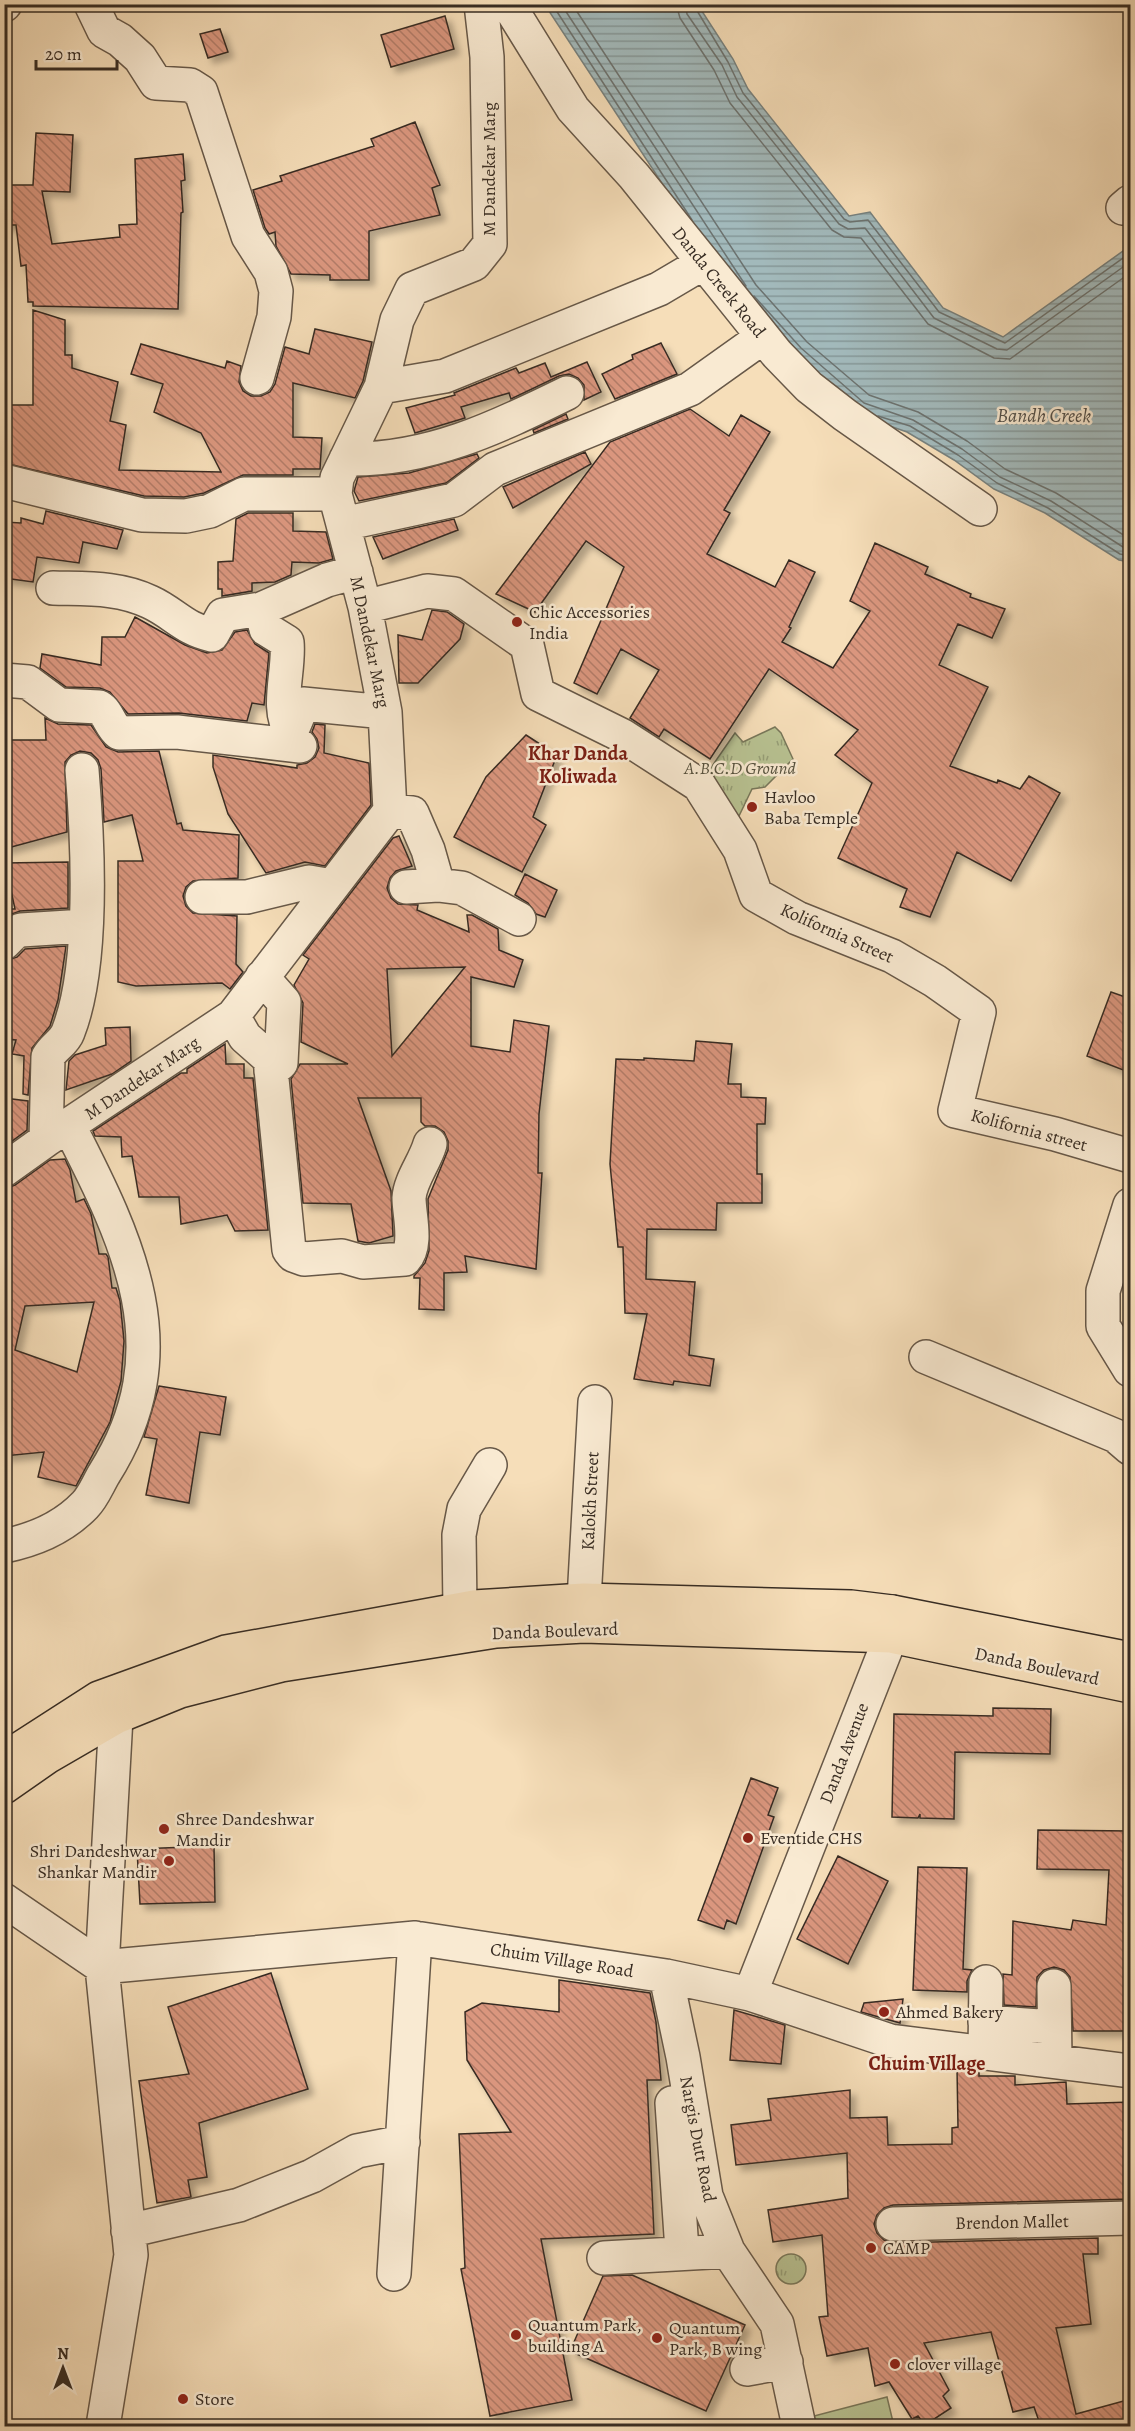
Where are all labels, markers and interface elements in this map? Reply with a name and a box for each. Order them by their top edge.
scale bar [36,33,117,71]
text: 20 m [45,42,82,66]
street label: M Dandekar Marg [477,102,501,236]
street label: Danda Creek Road [667,221,771,343]
water label: Bandh Creek [997,402,1091,429]
street label: M Dandekar Marg [344,574,396,710]
place label: Chic Accessories India [529,600,650,645]
marker: Chic Accessories India [510,615,524,629]
district label: Khar Danda Koliwada [528,740,629,790]
park label: A.B.C.D Ground [683,756,796,780]
place label: Havloo Baba Temple [764,785,858,830]
marker: Havloo Baba Temple [745,800,759,814]
street label: Kolifornia Street [776,897,898,969]
street label: M Dandekar Marg [80,1031,204,1125]
street label: Kolifornia street [968,1103,1090,1157]
street label: Kalokh Street [575,1451,605,1551]
street label: Danda Boulevard [491,1617,619,1645]
street label: Danda Boulevard [973,1641,1102,1691]
street label: Danda Avenue [814,1699,874,1807]
place label: Shree Dandeshwar Mandir [176,1807,314,1852]
marker: Shree Dandeshwar Mandir [157,1822,171,1836]
place label: Eventide CHS [760,1826,862,1850]
marker: Eventide CHS [741,1831,755,1845]
place label: Shri Dandeshwar Shankar Mandir [30,1839,157,1884]
marker: Shri Dandeshwar Shankar Mandir [162,1854,176,1868]
street label: Chuim Village Road [489,1937,636,1983]
place label: Ahmed Bakery [895,2000,1004,2024]
marker: Ahmed Bakery [877,2005,891,2019]
district label: Chuim Village [868,2050,986,2077]
street label: Nargis Dutt Road [674,2074,722,2204]
street label: Brendon Mallet [955,2209,1069,2235]
place label: CAMP [883,2236,930,2260]
marker: CAMP [864,2241,878,2255]
place label: Quantum Park, building A [528,2313,642,2358]
place label: Quantum Park, B wing [669,2316,762,2361]
marker: Quantum Park, building A [509,2328,523,2342]
marker: Quantum Park, B wing [650,2331,664,2345]
north arrow [33,2338,93,2398]
text: N [57,2343,69,2365]
place label: clover village [907,2352,1001,2376]
marker: clover village [888,2357,902,2371]
place label: Store [195,2387,234,2411]
marker: Store [176,2392,190,2406]

